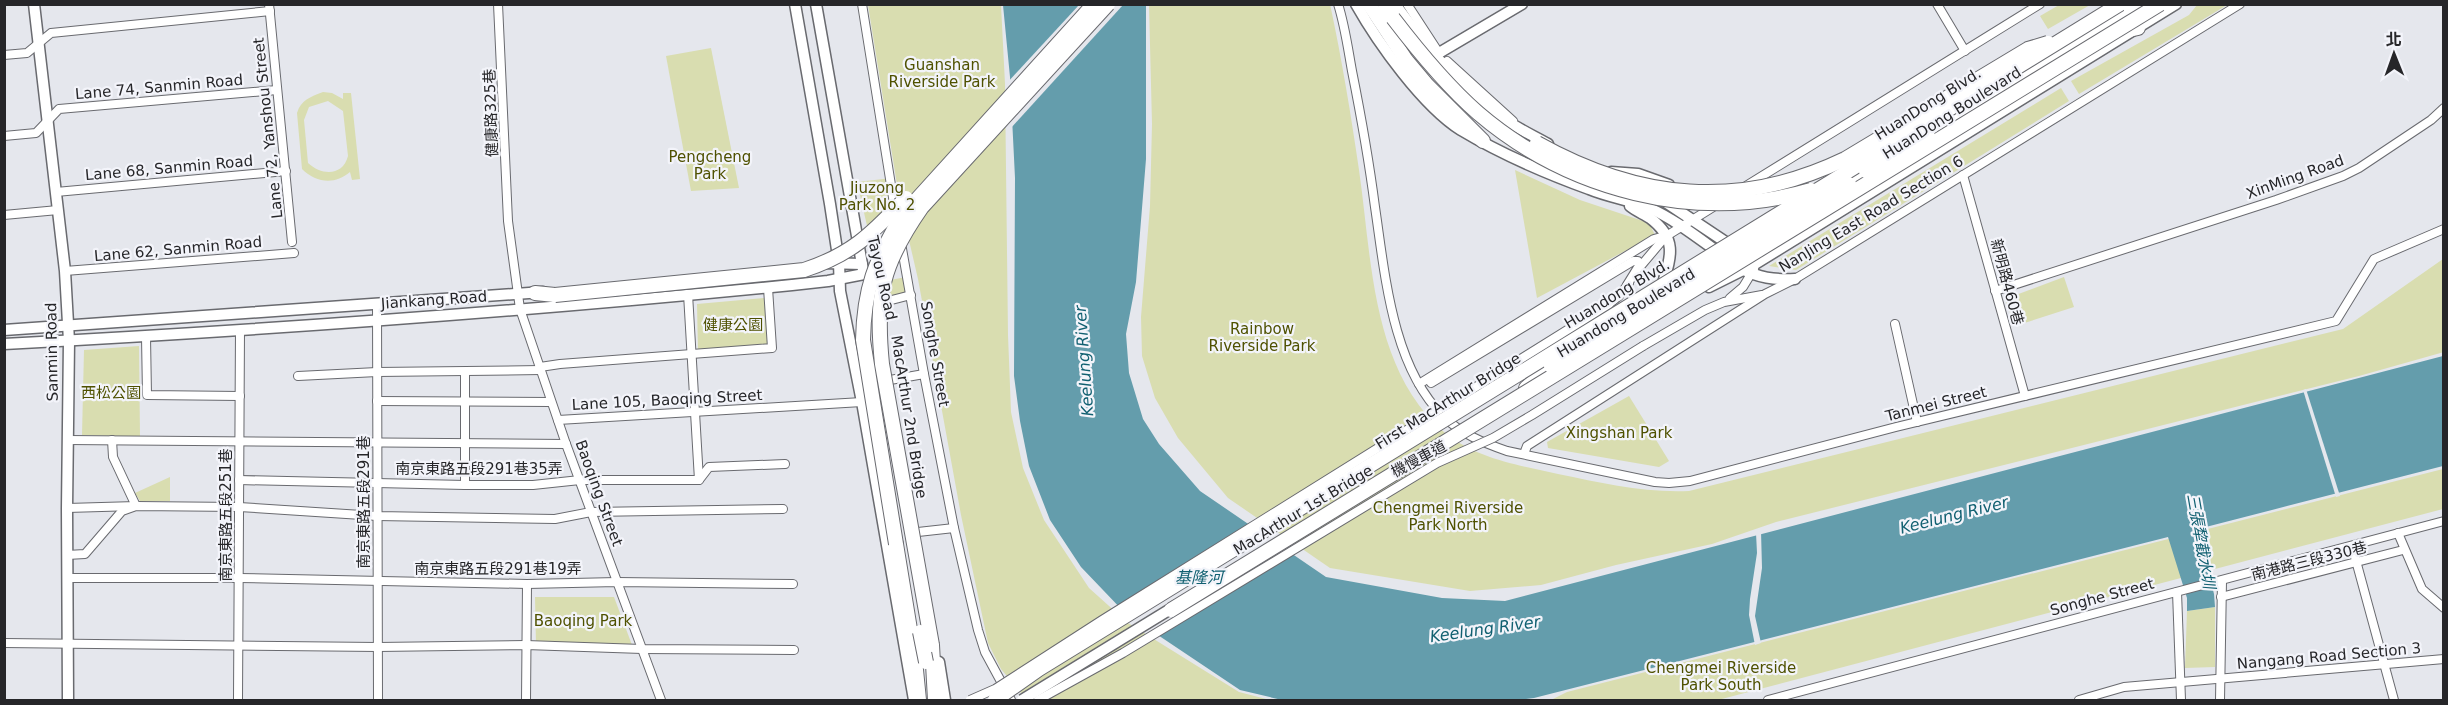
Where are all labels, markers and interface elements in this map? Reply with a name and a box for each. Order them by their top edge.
north arrow [2364,24,2424,84]
text: 北 [2386,30,2402,49]
street label: Lane 72, Yanshou Street [250,37,286,219]
park label: Guanshan Riverside Park [889,56,996,91]
street label: HuanDong Boulevard [1879,63,2025,163]
street label: HuanDong Blvd. [1872,64,1984,144]
street label: 健康路325巷 [480,68,502,158]
street label: Lane 74, Sanmin Road [74,71,244,103]
park label: Pengcheng Park [669,148,751,183]
street label: XinMing Road [2244,151,2346,203]
street label: Lane 68, Sanmin Road [84,152,254,184]
street label: NanJing East Road Section 6 [1776,152,1966,276]
park label: Jiuzong Park No. 2 [839,179,915,214]
street label: Lane 62, Sanmin Road [93,233,263,265]
street label: Tayou Road [863,233,900,322]
street label: 新明路460巷 [1987,237,2027,327]
street label: Huandong Blvd. [1561,255,1673,333]
street label: Huandong Boulevard [1554,265,1698,361]
street label: Jiankang Road [379,287,488,313]
street label: Songhe Street [917,300,953,408]
street label: Sanmin Road [42,302,62,402]
water label: Keelung River [1071,304,1097,417]
park label: 健康公園 [703,316,763,334]
park label: Rainbow Riverside Park [1209,320,1316,355]
street label: MacArthur 2nd Bridge [887,334,931,500]
street label: First MacArthur Bridge [1372,349,1524,453]
street label: Tanmei Street [1883,383,1989,426]
park label: 西松公園 [81,384,141,402]
street label: Lane 105, Baoqing Street [571,386,763,414]
park label: Xingshan Park [1566,424,1673,442]
street label: 南京東路五段291巷 [355,435,373,569]
street label: Baoqing Street [571,437,627,549]
street label: 機慢車道 [1388,437,1450,481]
street label: 南京東路五段251巷 [217,448,235,582]
street label: 南京東路五段291巷35弄 [395,460,563,478]
street label: MacArthur 1st Bridge [1230,461,1376,559]
water label: Keelung River [1898,492,2012,538]
water label: 三張犂截水圳 [2183,492,2219,592]
park label: Chengmei Riverside Park North [1373,499,1523,534]
street label: 南港路三段330巷 [2249,538,2369,584]
street label: 南京東路五段291巷19弄 [414,560,582,578]
water label: 基隆河 [1175,568,1226,587]
street label: Songhe Street [2048,574,2156,620]
park label: Baoqing Park [534,612,633,630]
water label: Keelung River [1429,612,1543,646]
street label: Nangang Road Section 3 [2236,639,2422,673]
park label: Chengmei Riverside Park South [1646,659,1796,694]

